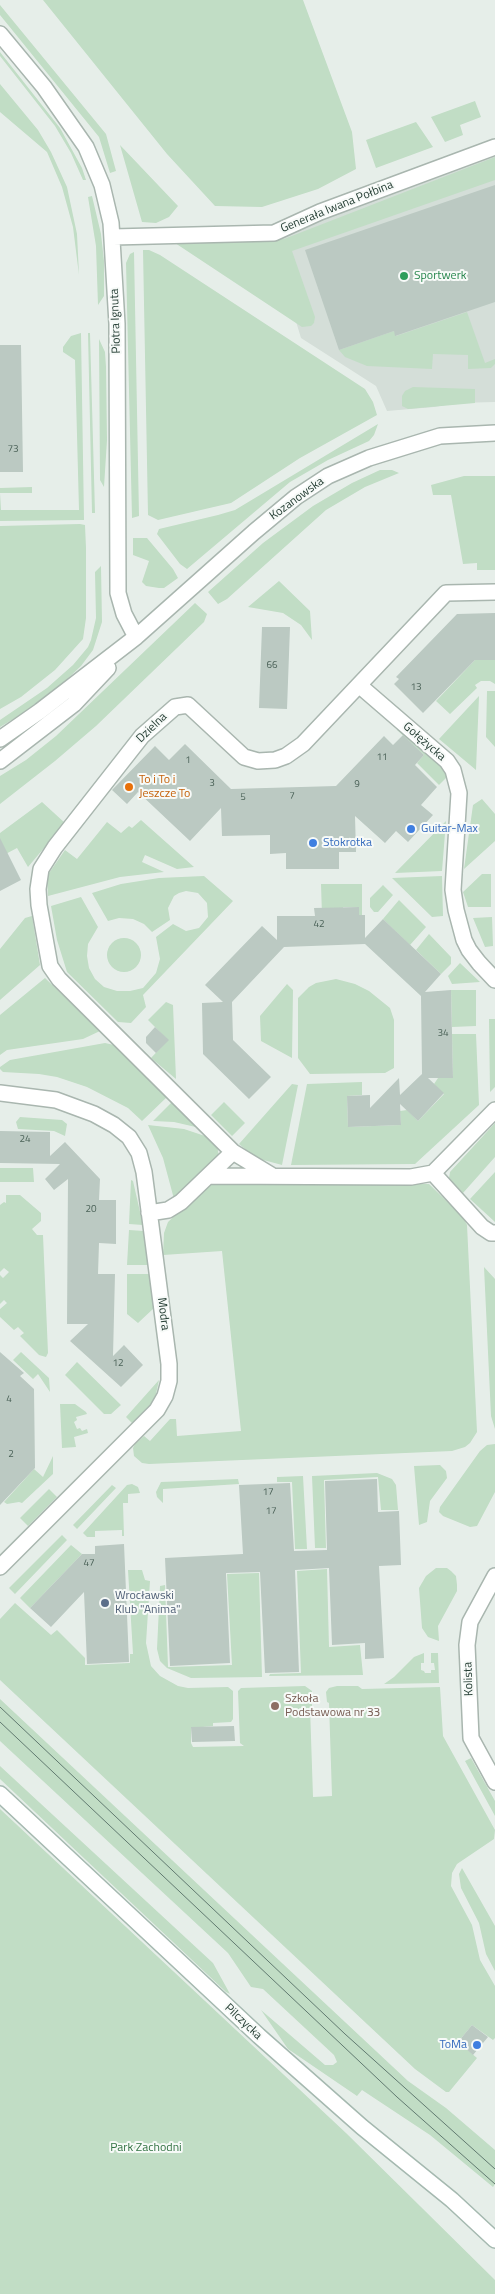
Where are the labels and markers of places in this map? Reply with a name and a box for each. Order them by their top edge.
place label: Sportwerk [414,269,467,283]
marker: Sportwerk [398,270,410,282]
place label: To i To i Jeszcze To [139,773,190,801]
marker: To i To i Jeszcze To [123,781,135,793]
place label: Guitar-Max [421,822,478,836]
marker: Guitar-Max [405,823,417,835]
place label: Stokrotka [323,836,372,850]
marker: Stokrotka [307,837,319,849]
place label: Wrocławski Klub "Anima" [115,1589,181,1617]
marker: Wrocławski Klub "Anima" [99,1597,111,1609]
place label: Szkoła Podstawowa nr 33 [285,1692,380,1720]
marker: Szkoła Podstawowa nr 33 [269,1700,281,1712]
place label: ToMa [439,2038,467,2052]
marker: ToMa [471,2039,483,2051]

